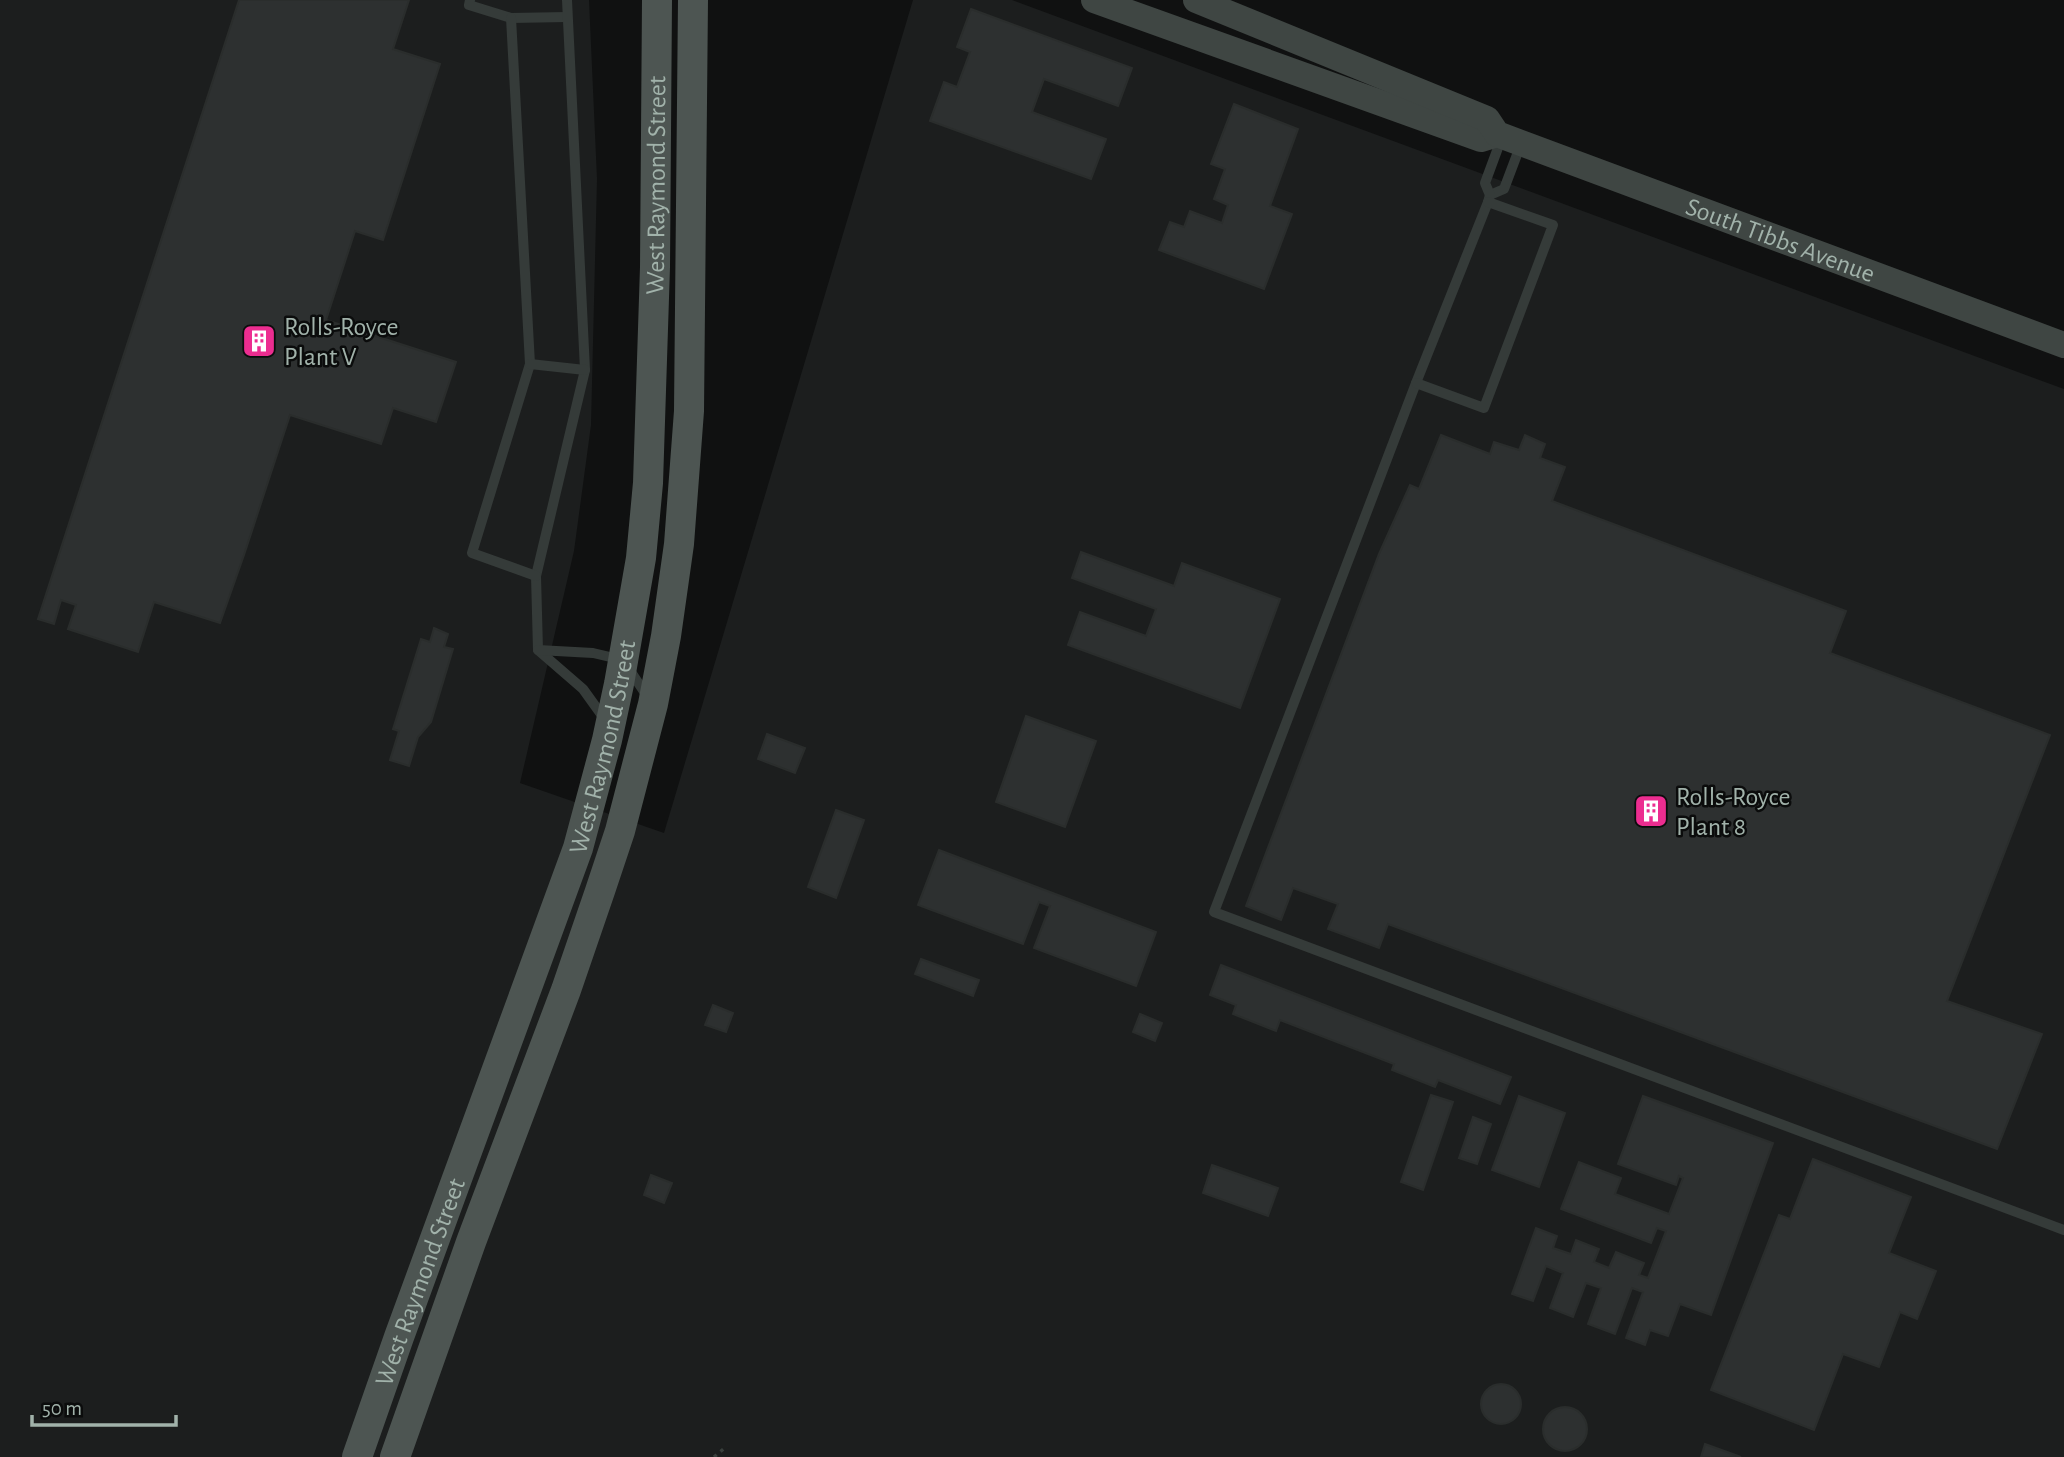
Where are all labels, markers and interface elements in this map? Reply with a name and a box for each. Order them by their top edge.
street label: West Raymond Street [642,76,670,295]
street label: South Tibbs Avenue [1682,193,1878,287]
place label: Rolls-Royce Plant V [284,314,399,370]
building icon: Rolls-Royce Plant V [240,322,278,360]
street label: West Raymond Street [565,638,640,857]
place label: Rolls-Royce Plant 8 [1676,784,1791,840]
building icon: Rolls-Royce Plant 8 [1632,792,1670,830]
street label: West Raymond Street [371,1175,470,1389]
scale bar [32,1384,175,1428]
text: 50 m [42,1398,82,1419]

